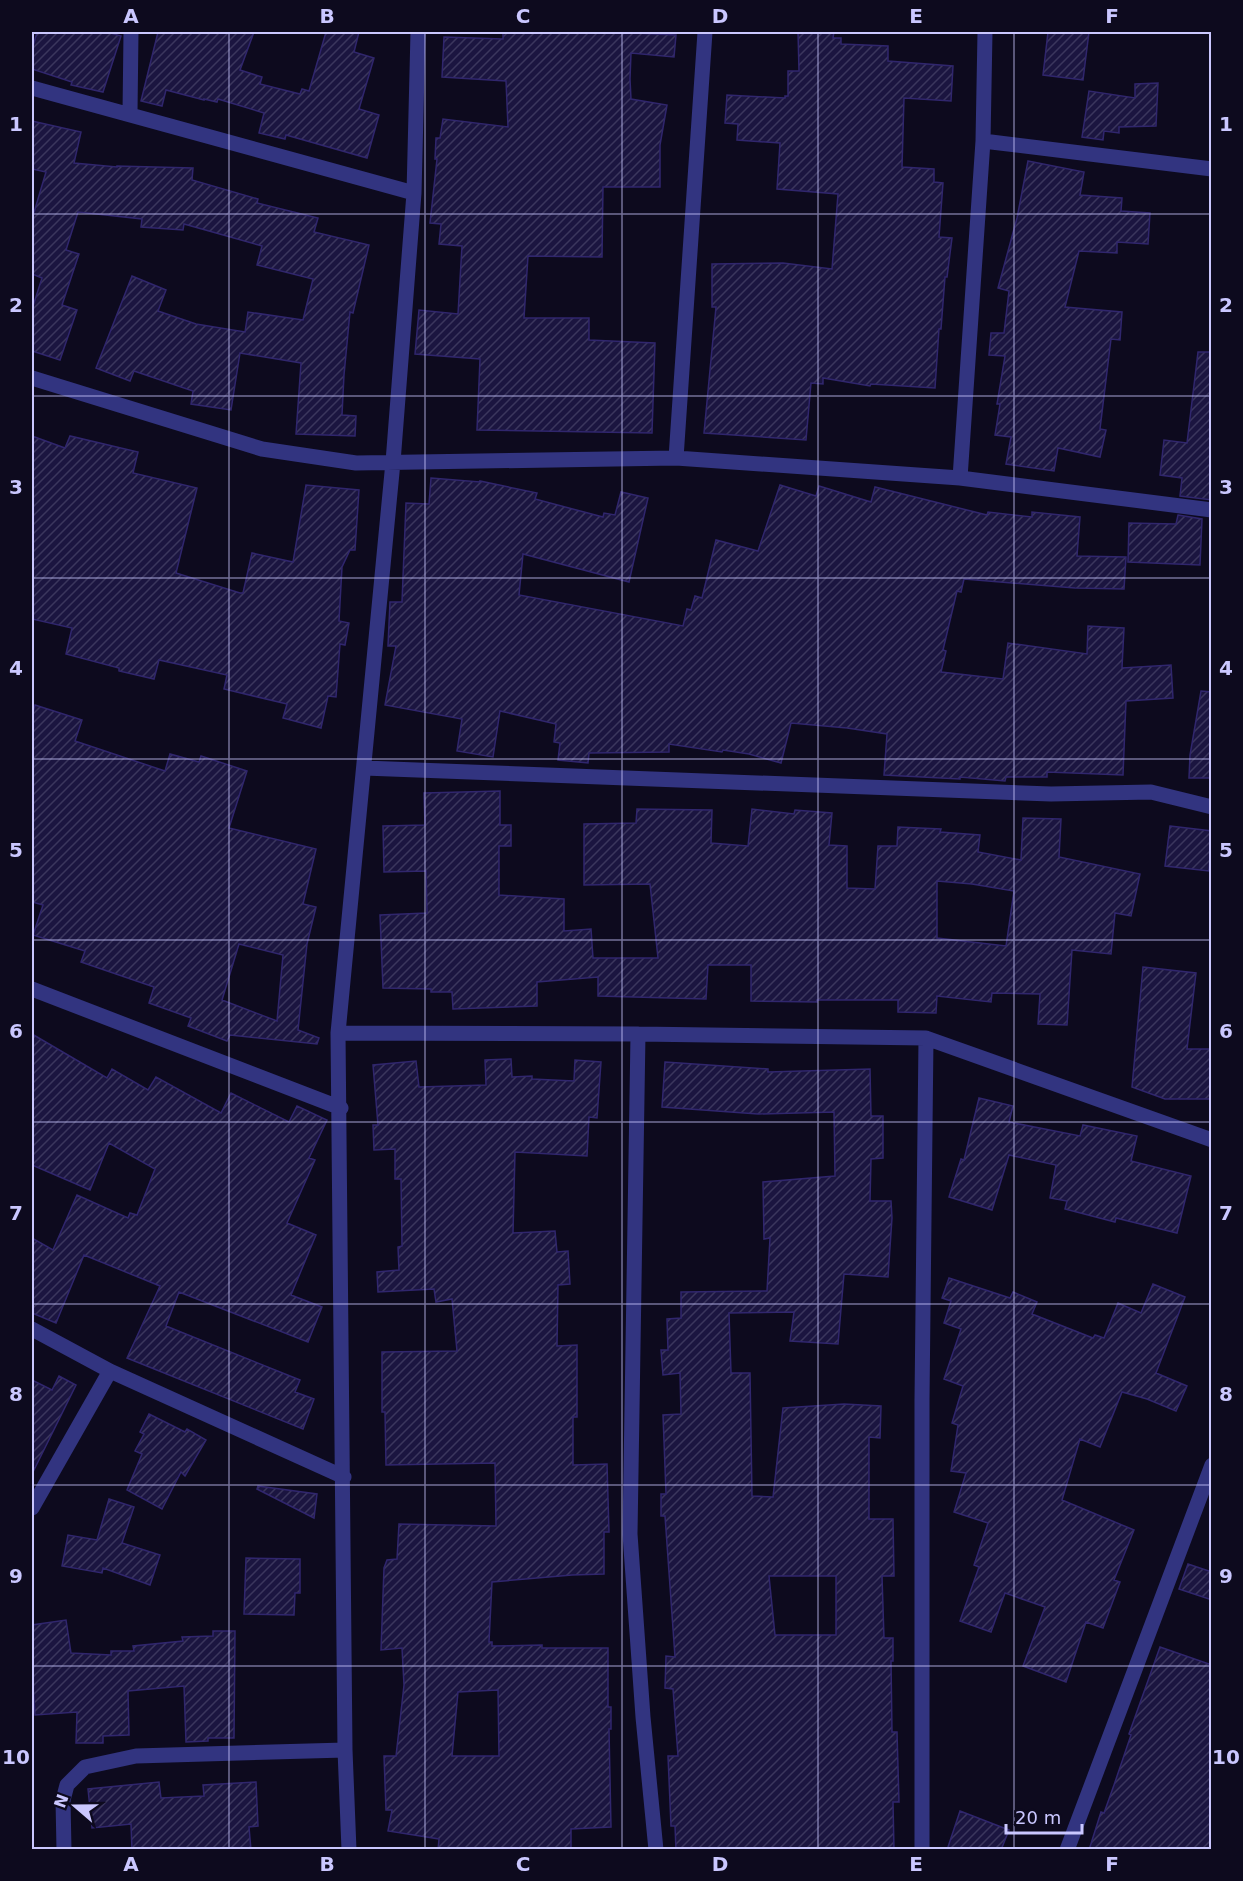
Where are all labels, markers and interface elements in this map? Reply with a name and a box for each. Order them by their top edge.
text: A [123,4,139,28]
text: B [319,4,335,28]
text: C [516,4,530,28]
text: D [712,4,728,28]
text: E [909,4,923,28]
text: F [1105,4,1119,28]
text: 1 [9,112,23,136]
text: 1 [1219,112,1233,136]
text: 2 [9,293,23,317]
text: 2 [1219,293,1233,317]
text: 3 [9,475,23,499]
text: 3 [1219,475,1233,499]
text: 4 [9,656,23,680]
text: 4 [1219,656,1233,680]
text: 5 [9,838,23,862]
text: 5 [1219,838,1233,862]
text: 6 [9,1019,23,1043]
text: 6 [1219,1019,1233,1043]
text: 7 [9,1201,23,1225]
text: 7 [1219,1201,1233,1225]
text: 8 [9,1382,23,1406]
text: 8 [1219,1382,1233,1406]
text: 9 [9,1564,23,1588]
text: 9 [1219,1564,1233,1588]
text: 10 [2,1745,30,1769]
text: 10 [1212,1745,1240,1769]
north arrow [45,1776,105,1836]
text: N [50,1791,73,1811]
scale bar [1006,1797,1082,1835]
text: 20 m [1015,1807,1061,1828]
text: A [123,1852,139,1876]
text: B [319,1852,335,1876]
text: C [516,1852,530,1876]
text: D [712,1852,728,1876]
text: E [909,1852,923,1876]
text: F [1105,1852,1119,1876]

